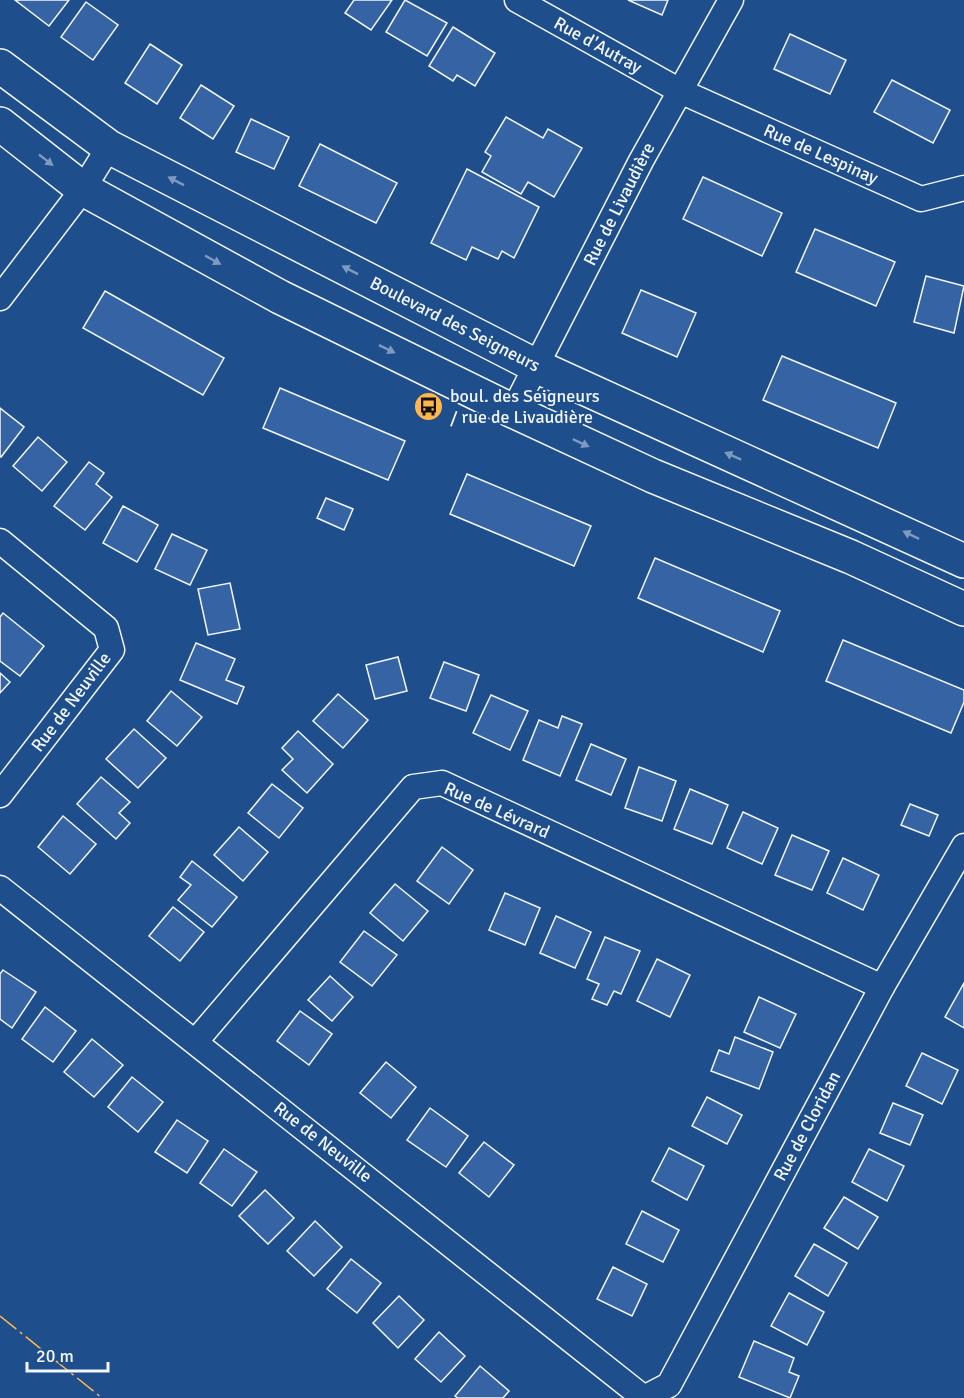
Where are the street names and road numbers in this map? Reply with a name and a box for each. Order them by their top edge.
street label: Rue d'Autray [550,12,646,78]
street label: Rue de Lespinay [760,119,882,189]
street label: Rue de Livaudière [578,139,660,269]
street label: Boulevard des Seigneurs [366,271,544,377]
street label: Rue de Neuville [26,648,116,756]
street label: Rue de Lévrard [441,777,553,843]
street label: Rue de Cloridan [769,1067,845,1185]
street label: Rue de Neuville [269,1097,377,1187]

